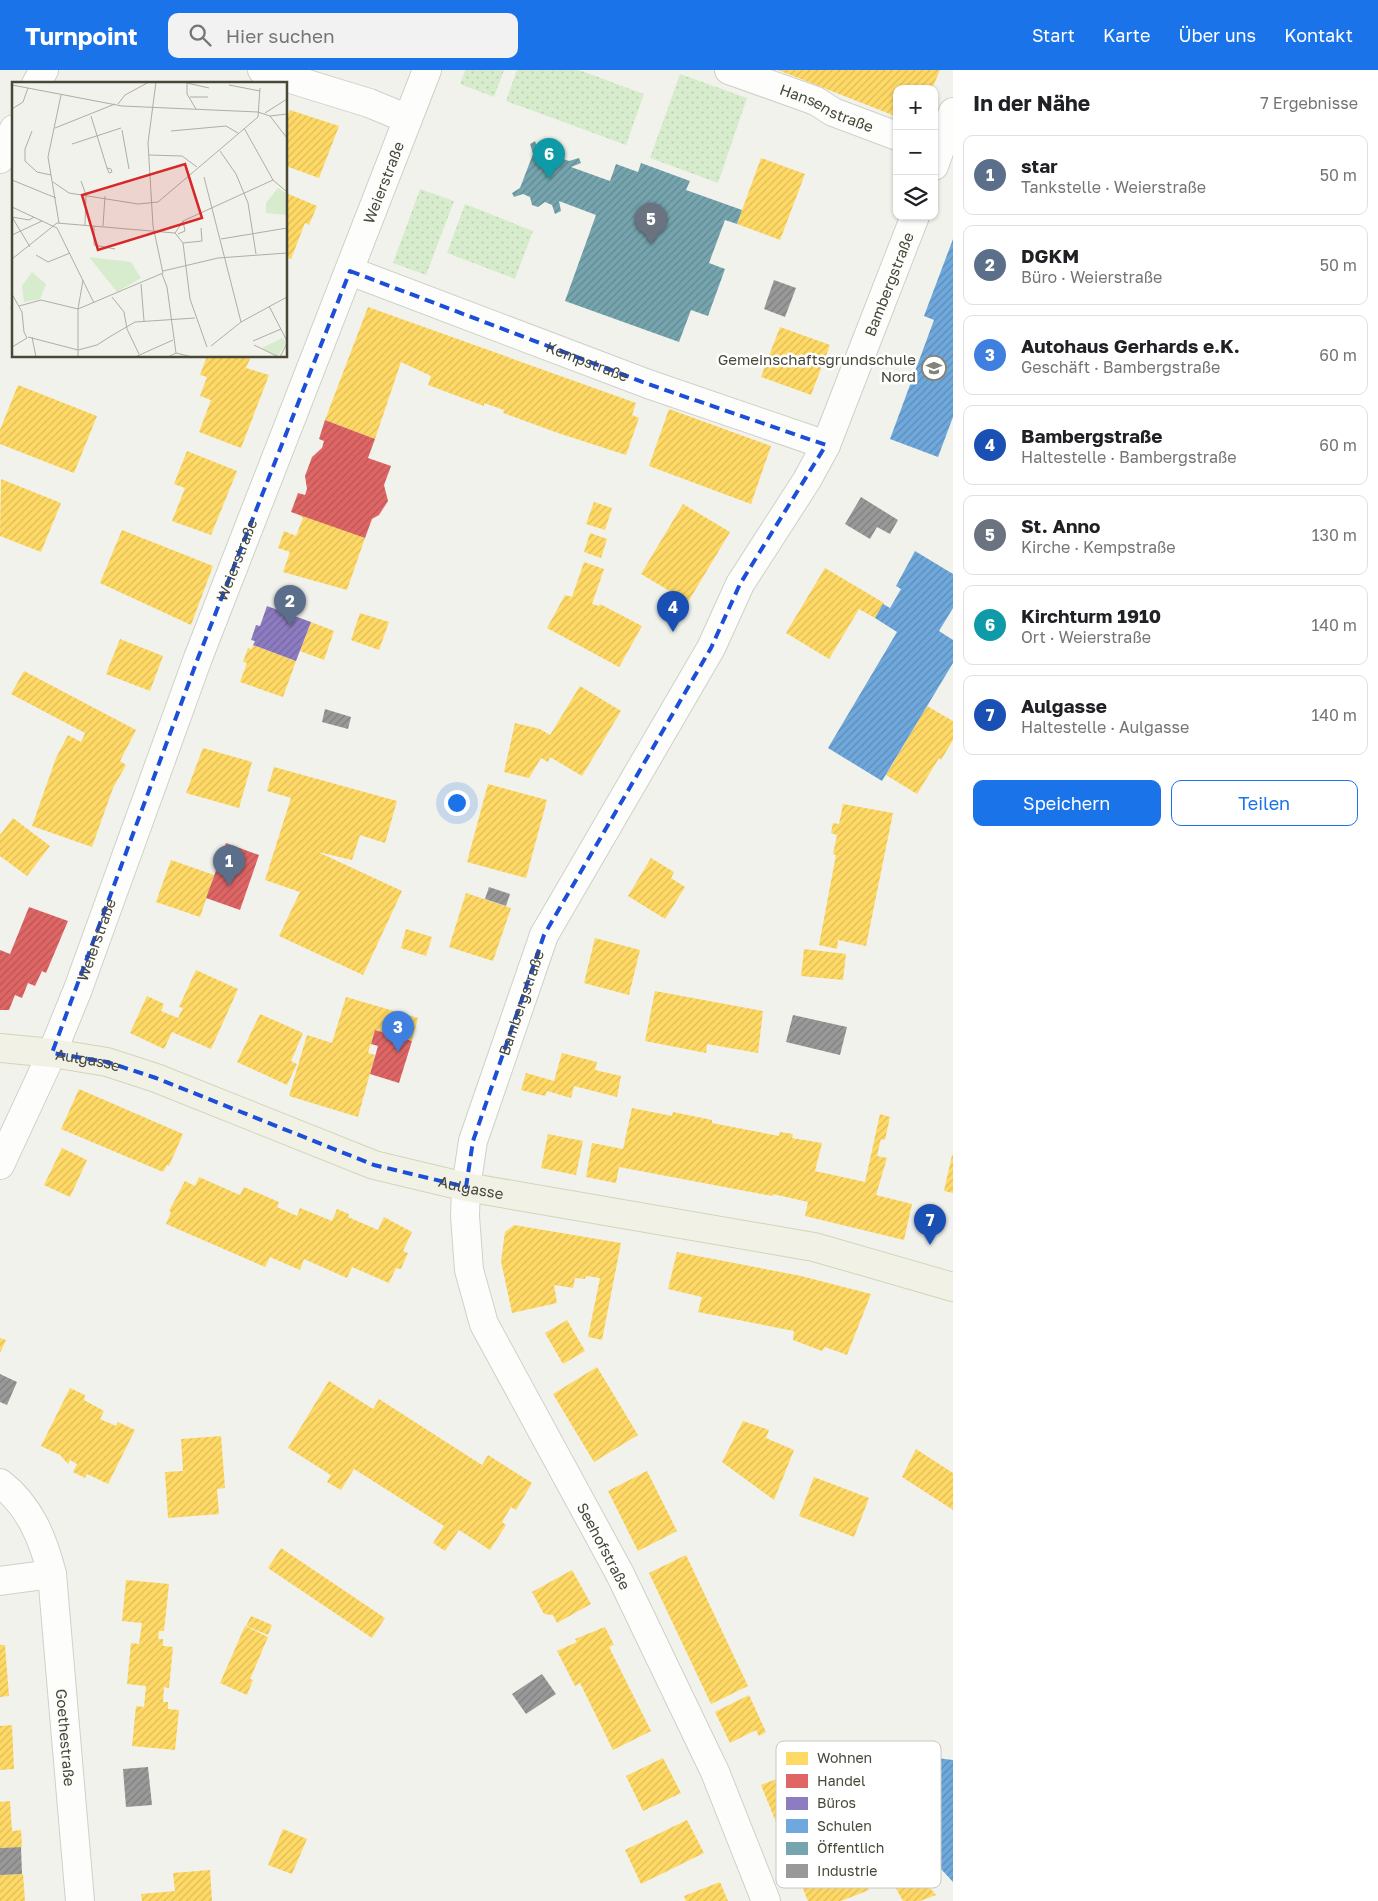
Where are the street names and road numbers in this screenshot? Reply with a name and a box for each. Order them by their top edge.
street label: Hansenstraße [778,80,876,136]
street label: Weierstraße [359,139,407,226]
street label: Bambergstraße [860,229,917,339]
street label: Kempstraße [544,337,632,385]
street label: Weierstraße [212,516,260,603]
street label: Weierstraße [73,896,119,984]
street label: Bambergstraße [494,947,547,1058]
street label: Aulgasse [54,1045,123,1075]
street label: Aulgasse [437,1172,505,1202]
street label: Seehofstraße [574,1499,635,1593]
street label: Goethestraße [53,1688,79,1787]

